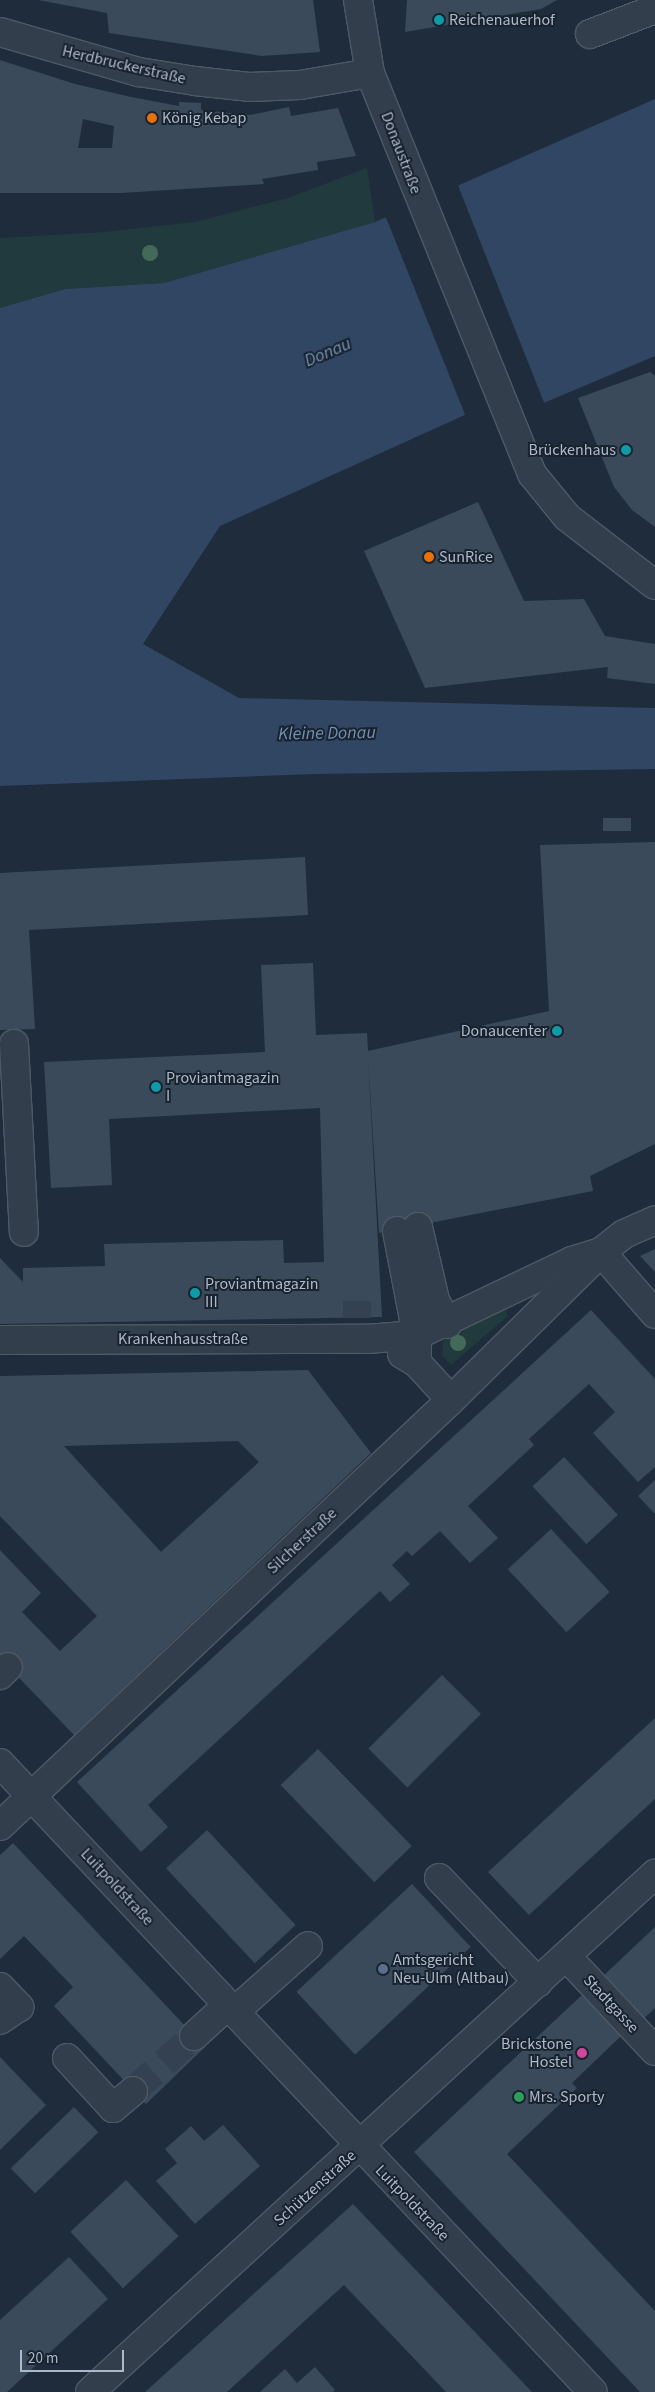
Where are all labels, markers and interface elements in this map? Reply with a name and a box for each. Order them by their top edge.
place label: Reichenauerhof [449,10,555,30]
marker: Reichenauerhof [433,14,445,26]
street label: Herdbruckerstraße [60,41,188,89]
place label: König Kebap [162,108,246,128]
street label: Donaustraße [377,109,425,197]
marker: König Kebap [146,112,158,124]
water label: Donau [301,334,355,372]
place label: Brückenhaus [529,440,616,460]
marker: Brückenhaus [620,444,632,456]
place label: SunRice [439,547,493,567]
marker: SunRice [423,551,435,563]
water label: Kleine Donau [278,722,376,746]
place label: Donaucenter [461,1021,547,1041]
marker: Donaucenter [551,1025,563,1037]
place label: Proviantmagazin I [166,1068,279,1106]
marker: Proviantmagazin I [150,1081,162,1093]
place label: Proviantmagazin III [205,1274,318,1312]
marker: Proviantmagazin III [189,1287,201,1299]
street label: Krankenhausstraße [118,1329,248,1349]
street label: Silcherstraße [263,1504,341,1578]
street label: Luitpoldstraße [76,1844,158,1930]
place label: Amtsgericht Neu-Ulm (Altbau) [393,1950,509,1988]
marker: Amtsgericht Neu-Ulm (Altbau) [377,1963,389,1975]
street label: Stadtgasse [579,1971,643,2037]
place label: Brickstone Hostel [501,2034,572,2072]
marker: Brickstone Hostel [576,2047,588,2059]
place label: Mrs. Sporty [529,2087,605,2107]
marker: Mrs. Sporty [513,2091,525,2103]
street label: Schützenstraße [270,2146,360,2230]
street label: Luitpoldstraße [371,2161,453,2245]
scale bar [22,2340,126,2372]
text: 20 m [28,2348,58,2369]

